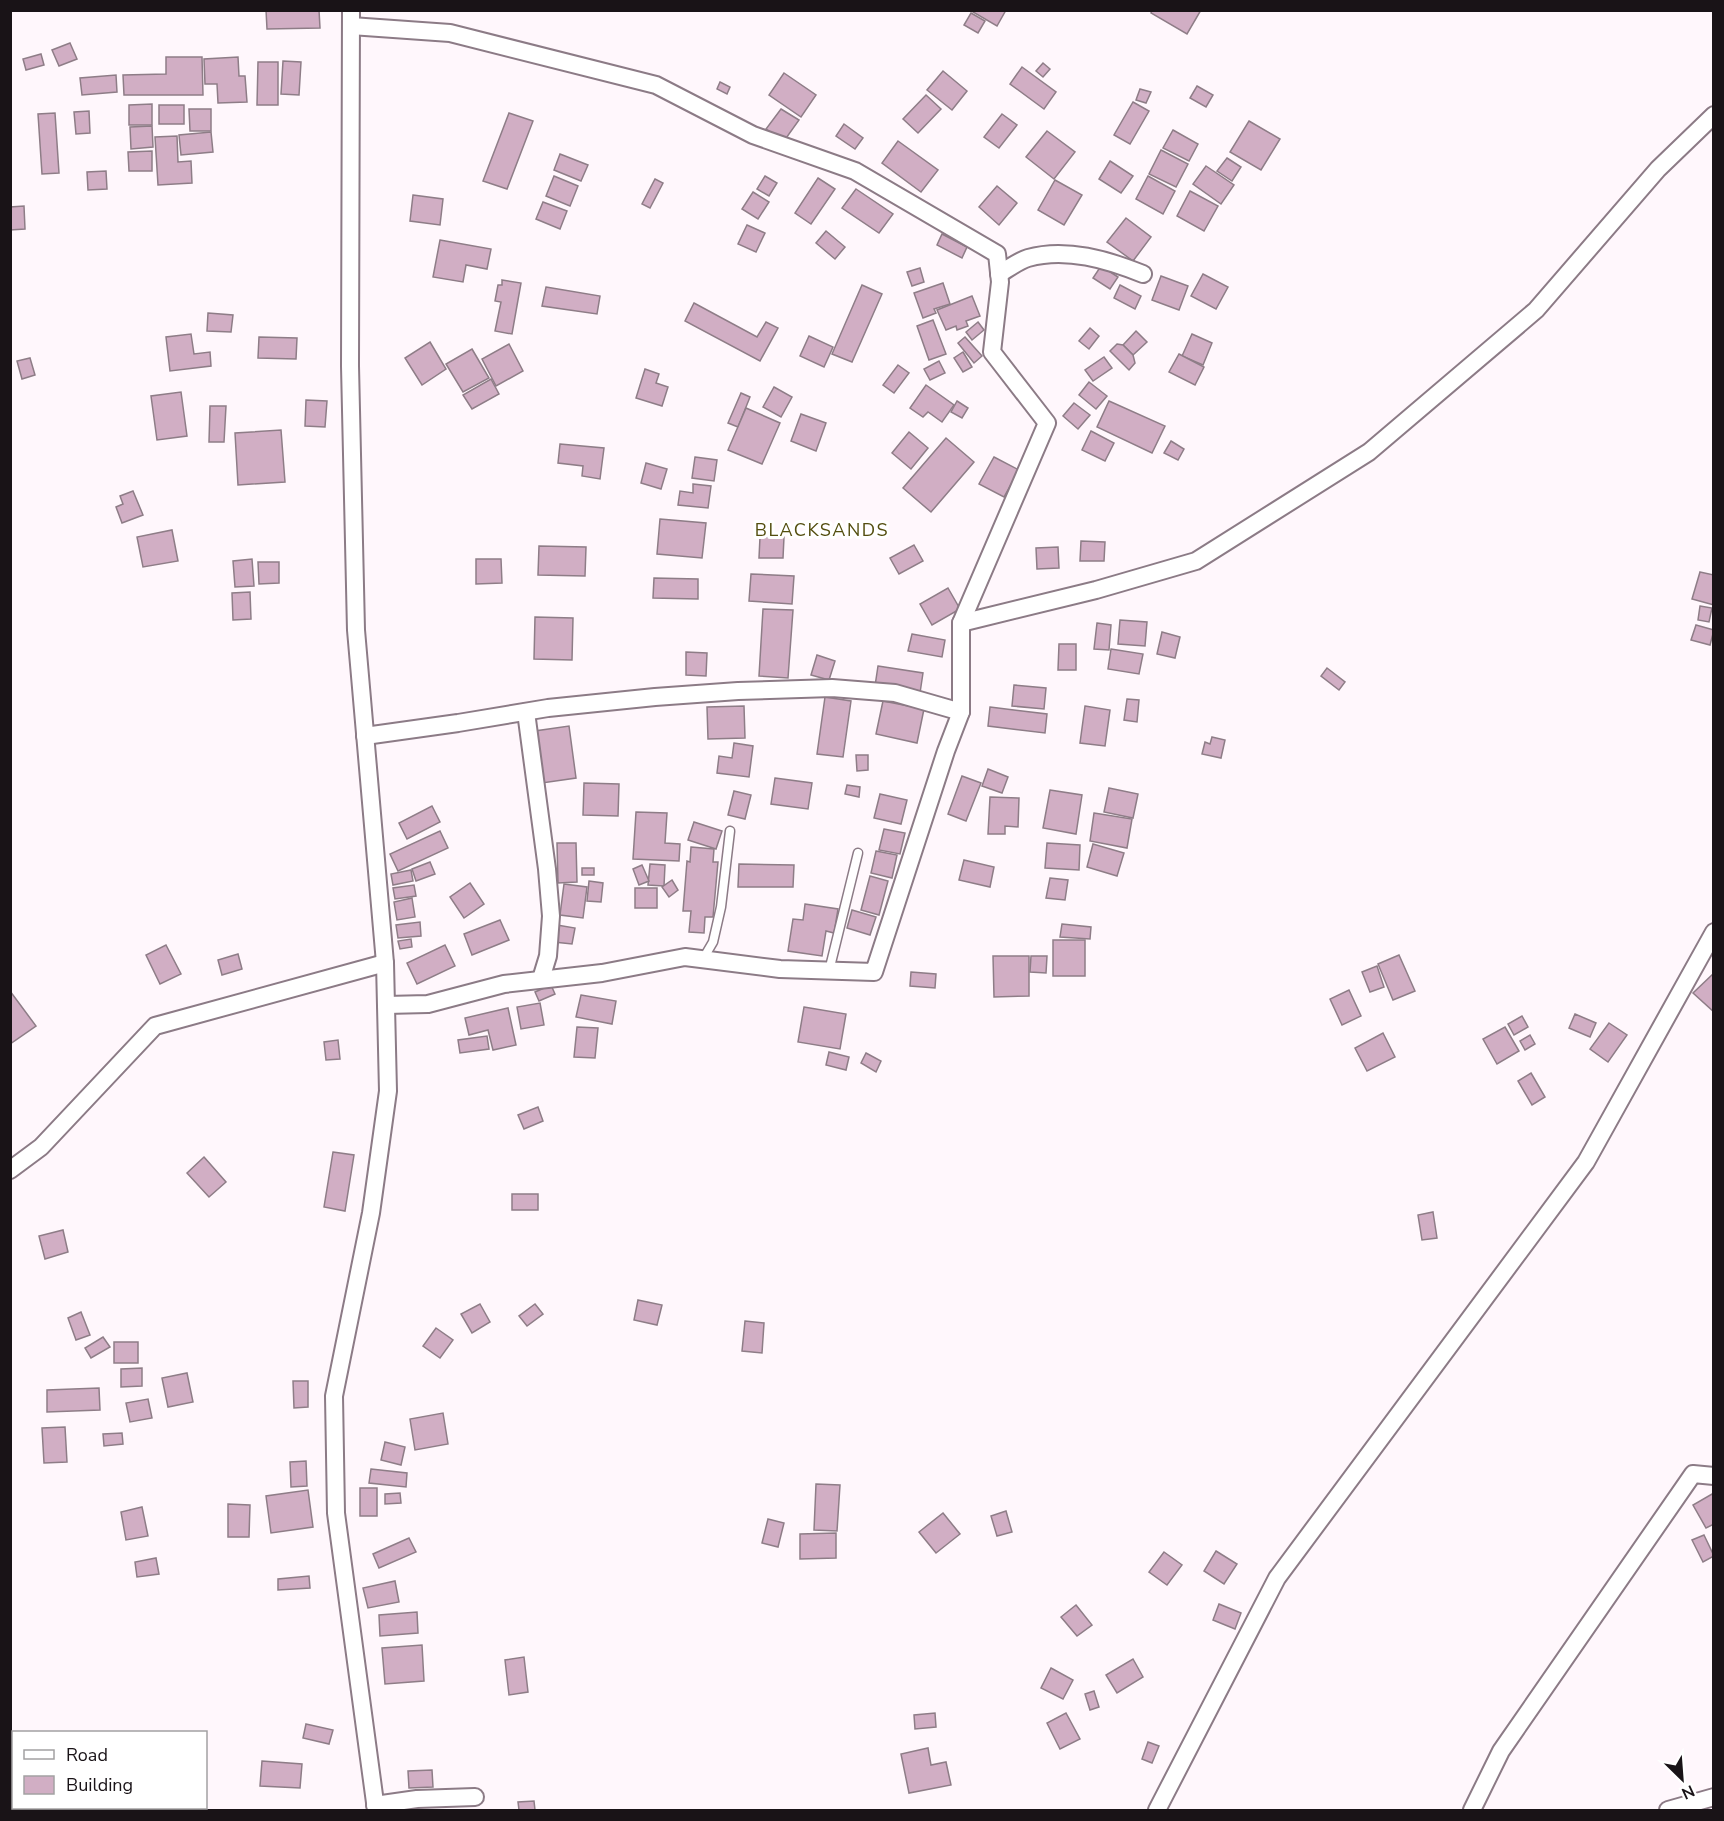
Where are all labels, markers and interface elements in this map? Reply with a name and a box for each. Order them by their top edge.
district label: BLACKSANDS [755,518,889,542]
legend [12,1731,207,1809]
text: Road [66,1743,108,1767]
north arrow [1652,1749,1712,1809]
text: Building [66,1773,133,1797]
text: N [1678,1779,1698,1804]

